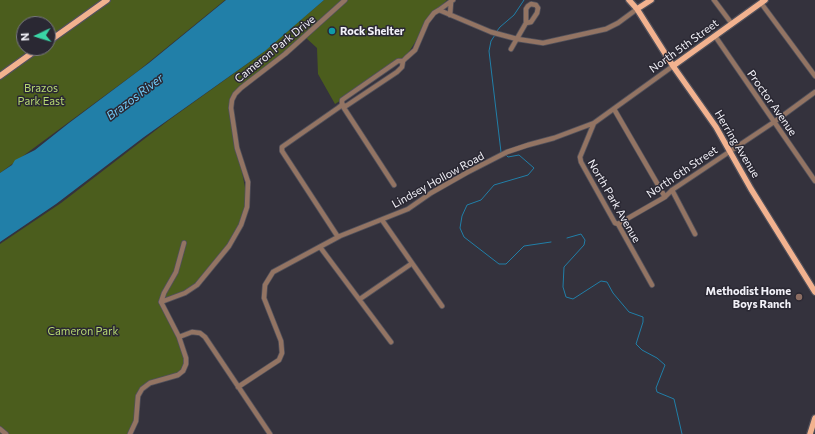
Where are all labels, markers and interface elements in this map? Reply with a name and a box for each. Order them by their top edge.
street label: Cameron Park Drive [232,13,318,85]
north arrow [16,16,56,56]
street label: North 5th Street [647,16,721,76]
place label: Rock Shelter [340,24,404,38]
marker: Rock Shelter [327,26,337,36]
text: N [18,32,31,41]
street label: Proctor Avenue [744,68,800,138]
water label: Brazos River [104,71,166,123]
park label: Brazos Park East [18,81,64,107]
street label: Herring Avenue [712,108,762,180]
street label: North 6th Street [644,143,720,201]
street label: Lindsey Hollow Road [389,149,487,211]
street label: North Park Avenue [585,157,643,245]
place label: Methodist Home Boys Ranch [706,284,791,310]
marker: Methodist Home Boys Ranch [794,292,804,302]
park label: Cameron Park [48,324,118,338]

